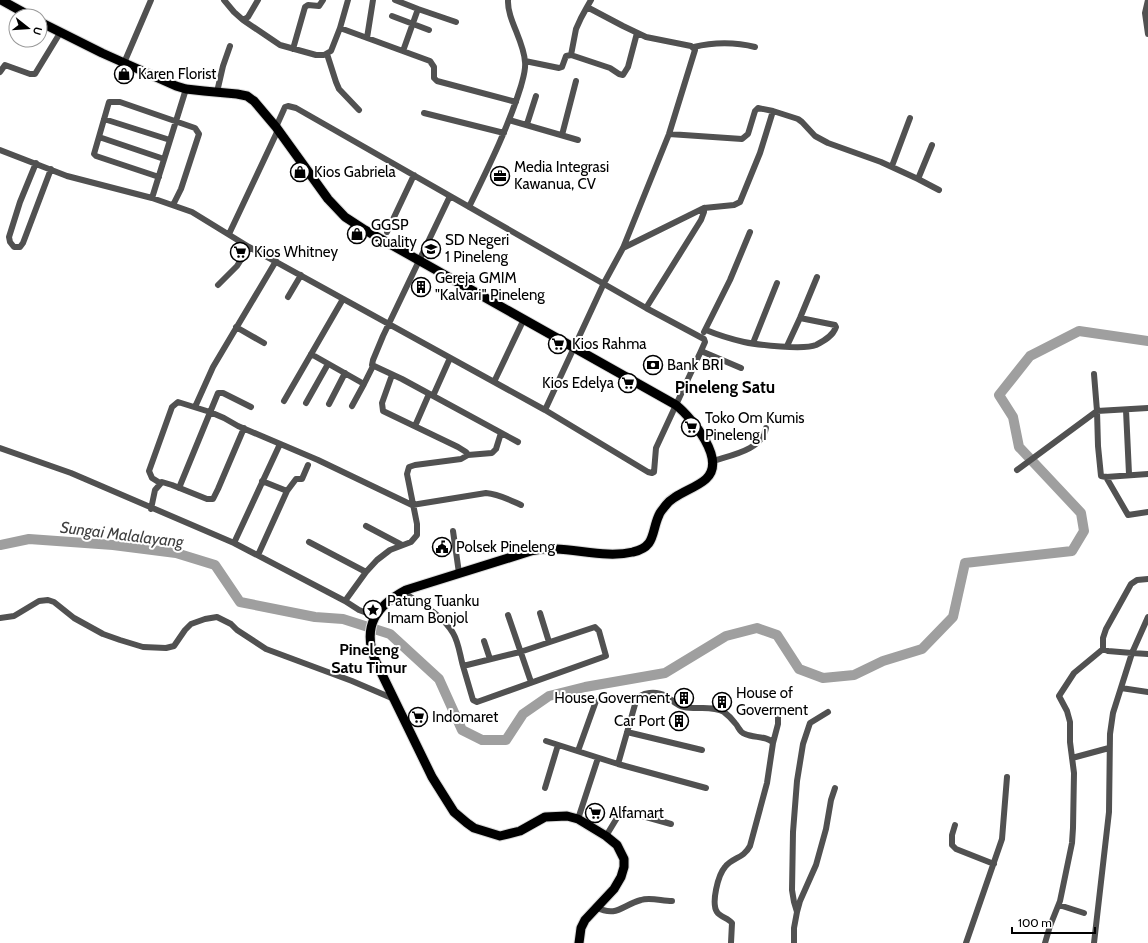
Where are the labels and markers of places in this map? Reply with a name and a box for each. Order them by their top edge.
shop icon: Karen Florist [113,63,135,85]
place label: Karen Florist [138,65,216,83]
place label: Media Integrasi Kawanua, CV [514,158,609,193]
shop icon: Kios Gabriela [289,161,311,183]
place label: Kios Gabriela [314,163,397,181]
office icon: Media Integrasi Kawanua, CV [489,165,511,187]
place label: GGSP Quality [371,216,417,251]
shop icon: GGSP Quality [346,223,368,245]
place label: SD Negeri 1 Pineleng [445,231,509,266]
school or university icon: SD Negeri 1 Pineleng [420,238,442,260]
supermarket icon: Kios Whitney [229,241,251,263]
place label: Kios Whitney [254,243,338,261]
place label: Gereja GMIM "Kalvari" Pineleng [435,269,545,304]
building icon: Gereja GMIM "Kalvari" Pineleng [410,276,432,298]
supermarket icon: Kios Rahma [547,333,569,355]
place label: Kios Rahma [572,335,647,353]
bank icon: Bank BRI [642,354,664,376]
place label: Bank BRI [667,356,723,374]
supermarket icon: Kios Edelya [617,372,639,394]
place label: Kios Edelya [542,374,615,392]
place label: Toko Om Kumis Pineleng I [705,409,805,444]
supermarket icon: Toko Om Kumis Pineleng I [680,416,702,438]
public building icon: Polsek Pineleng [431,536,453,558]
place label: Polsek Pineleng [456,538,555,556]
place label: Patung Tuanku Imam Bonjol [387,592,479,627]
place icon: Patung Tuanku Imam Bonjol [362,599,384,621]
place label: House of Goverment [736,684,808,719]
building icon: House Goverment [673,687,695,709]
place label: House Goverment [554,689,670,707]
building icon: House of Goverment [711,691,733,713]
supermarket icon: Indomaret [407,706,429,728]
place label: Indomaret [432,708,498,726]
building icon: Car Port [668,710,690,732]
place label: Car Port [614,712,665,730]
supermarket icon: Alfamart [584,802,606,824]
place label: Alfamart [609,804,664,822]

